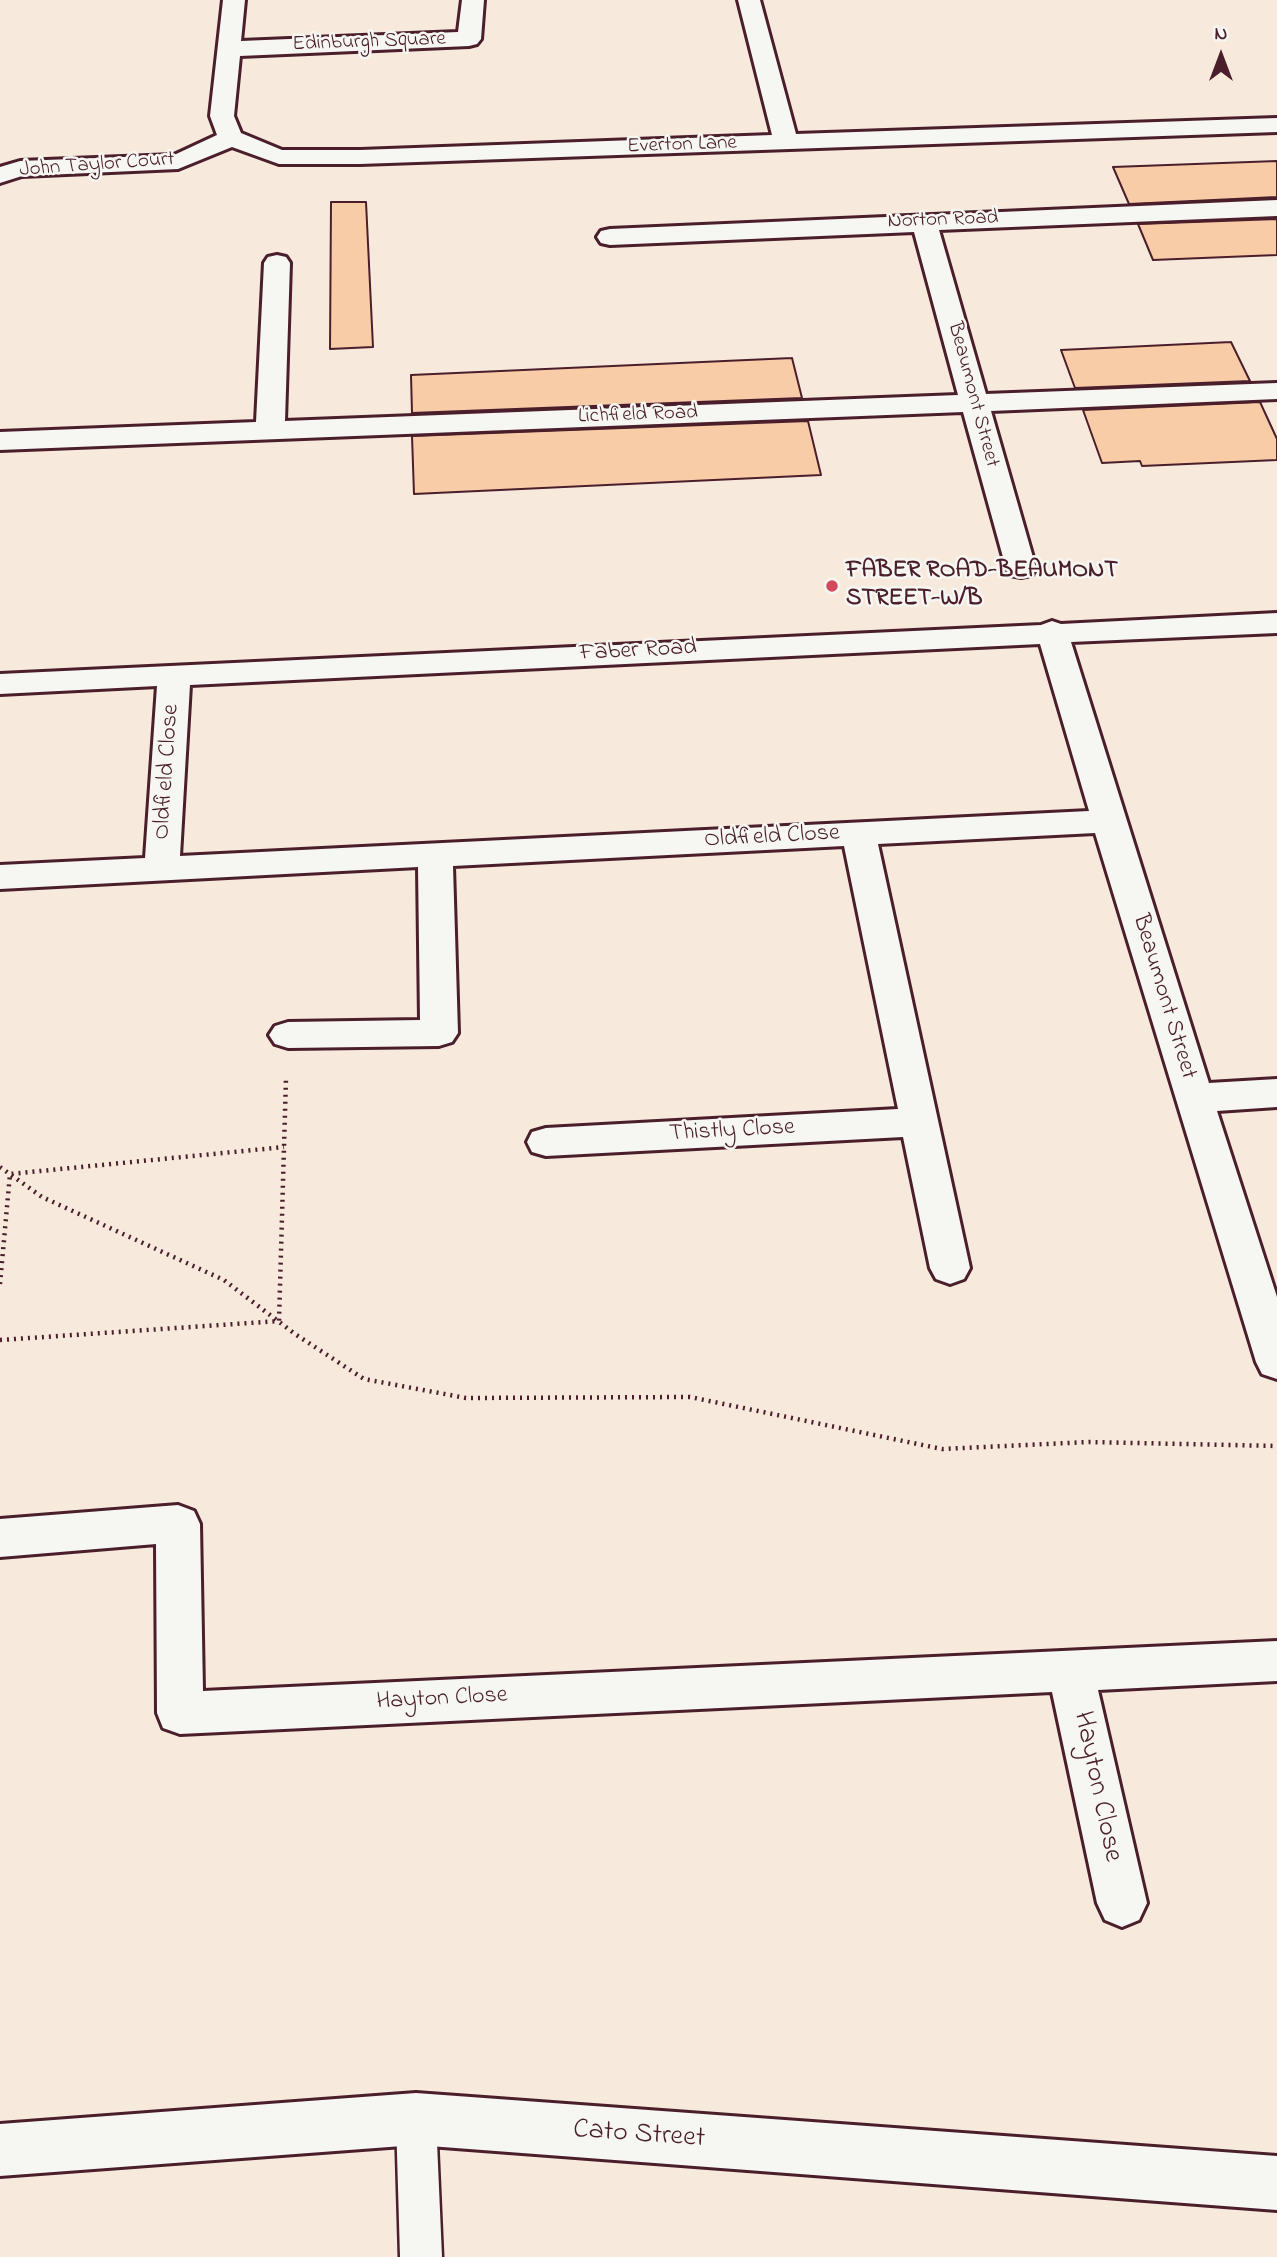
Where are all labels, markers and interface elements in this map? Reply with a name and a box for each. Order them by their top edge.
north arrow [1186,21,1256,91]
text: N [1215,21,1227,48]
street label: Edinburgh Square [292,28,446,58]
street label: Everton Lane [627,131,737,161]
street label: John Taylor Court [19,148,175,184]
street label: Norton Road [887,206,999,236]
street label: Beaumont Street [940,319,1004,471]
street label: Lichfield Road [578,401,698,431]
place label: FABER ROAD-BEAUMONT STREET-W/B [846,558,1118,614]
marker: FABER ROAD-BEAUMONT STREET-W/B [824,578,840,594]
street label: Faber Road [579,635,697,669]
street label: Oldfield Close [149,703,187,841]
street label: Oldfield Close [704,820,840,856]
street label: Beaumont Street [1124,911,1202,1083]
street label: Thistly Close [668,1114,796,1150]
street label: Hayton Close [376,1682,508,1718]
street label: Hayton Close [1064,1709,1128,1865]
street label: Cato Street [572,2115,706,2157]

